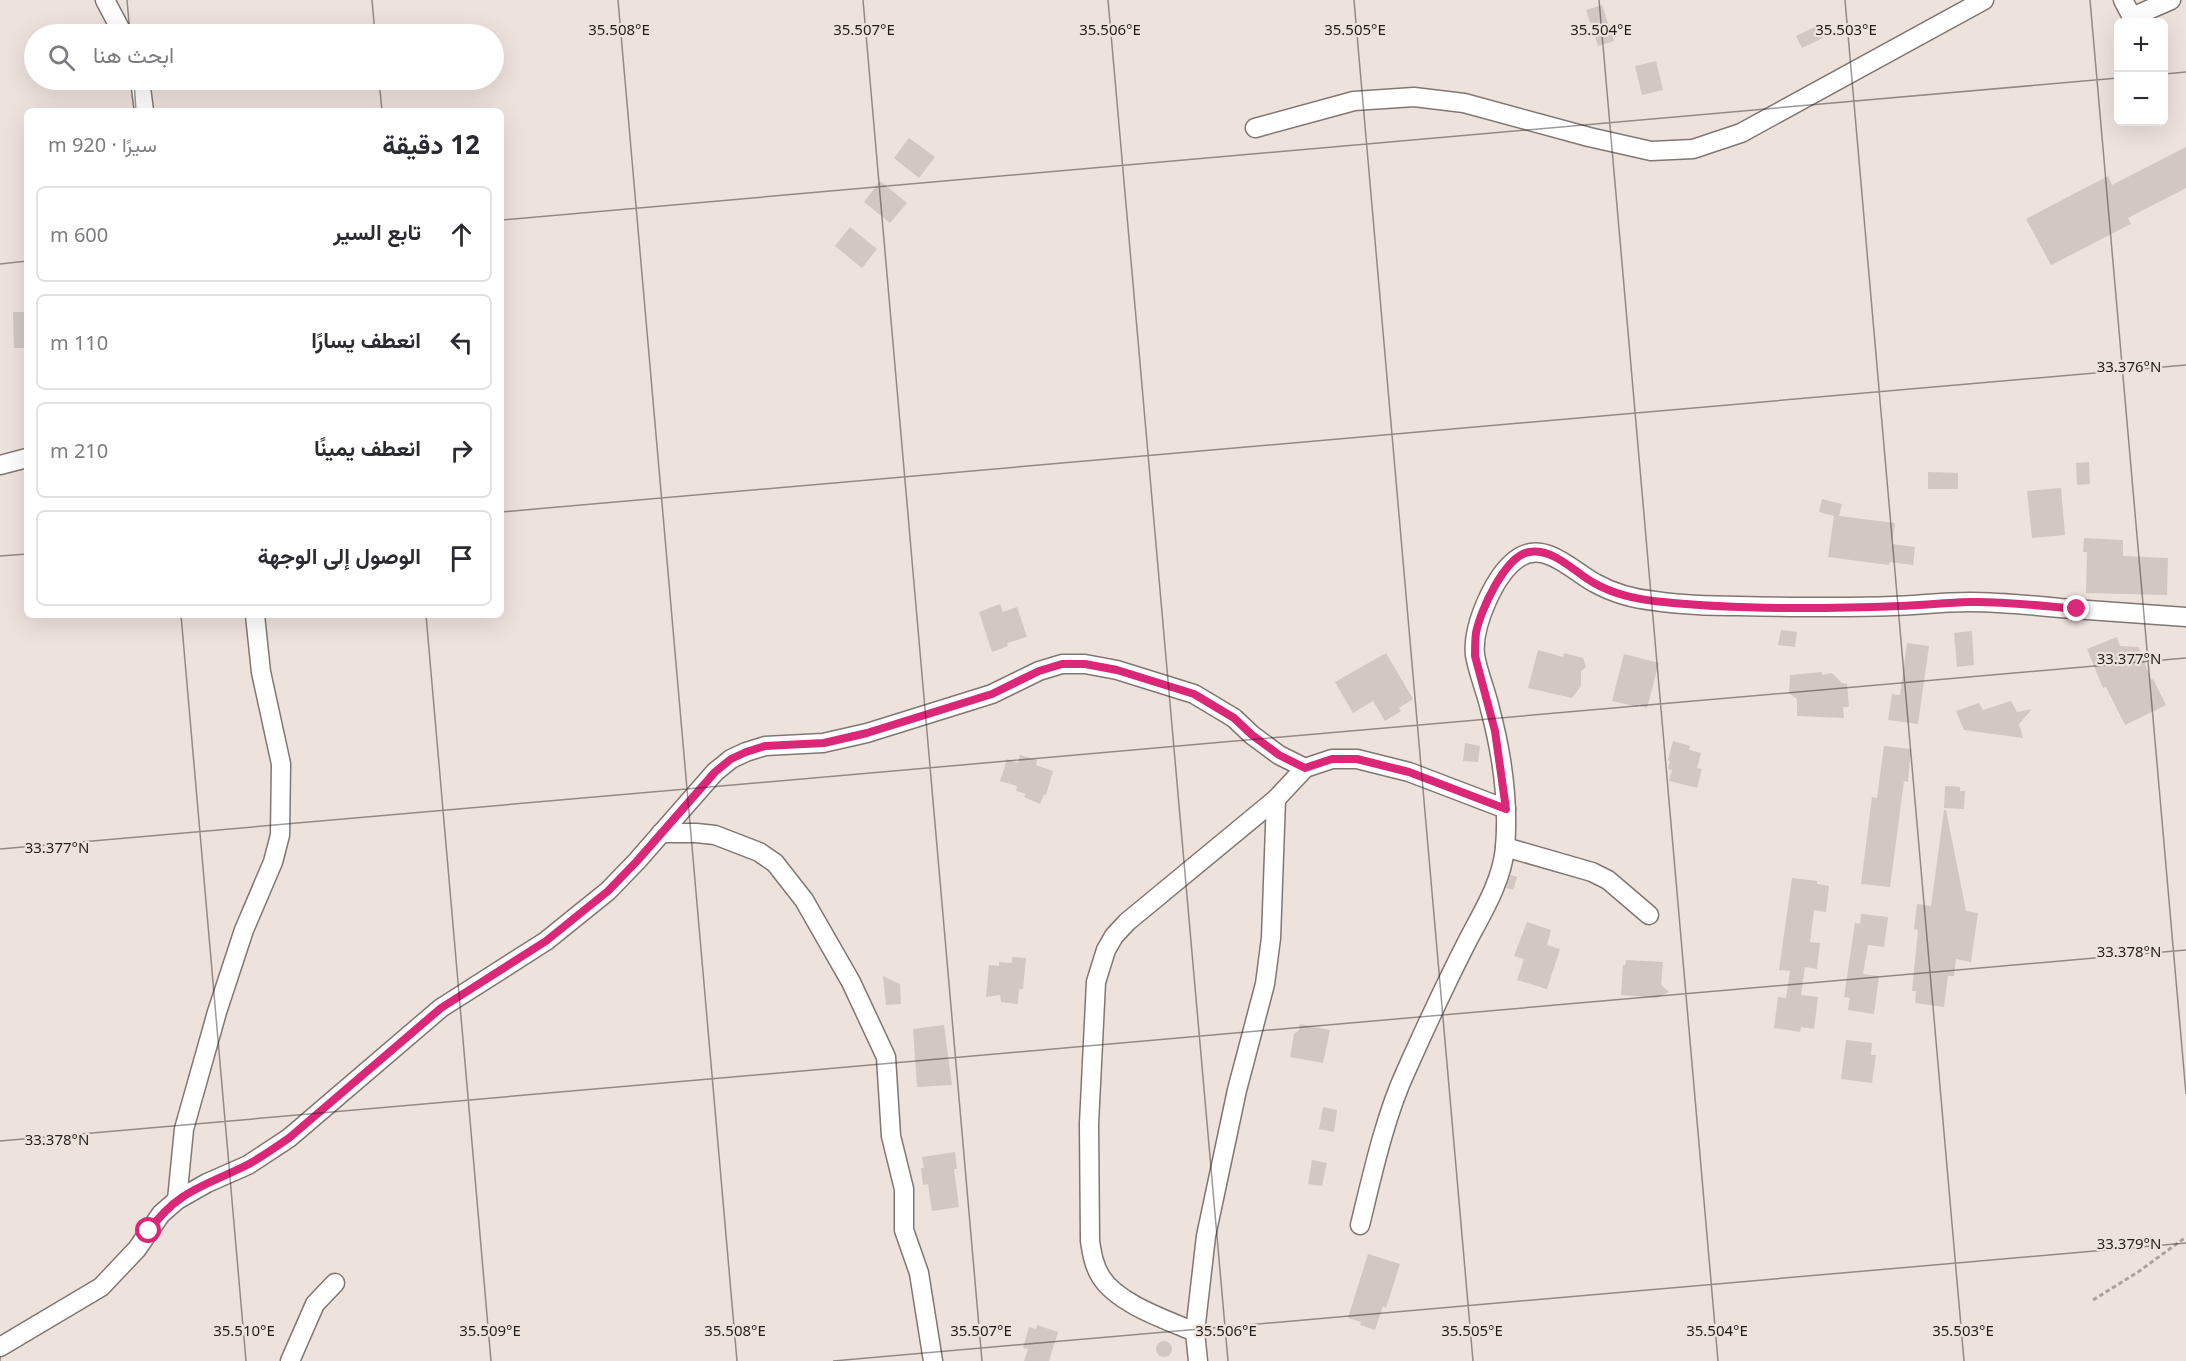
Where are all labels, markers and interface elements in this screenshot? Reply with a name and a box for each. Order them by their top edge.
map controls [2114,18,2168,126]
button: + [2114,18,2168,72]
text: 35.508°E [588,19,650,39]
text: 35.507°E [833,19,895,39]
text: 35.506°E [1079,19,1141,39]
text: 35.505°E [1324,19,1386,39]
text: 35.504°E [1570,19,1632,39]
text: 35.503°E [1815,19,1877,39]
search box [24,24,504,90]
text: ابحث هنا [93,39,174,69]
icon: search [45,41,78,74]
button: − [2114,72,2168,126]
text: 12 دقيقة [382,126,480,162]
text: سيرًا · 920 m [48,131,157,158]
text: تابع السير [333,216,421,246]
icon: ahead [445,218,478,251]
text: 600 m [50,221,108,248]
text: انعطف يسارًا [311,324,421,354]
icon: left [445,326,478,359]
text: 110 m [50,329,108,356]
text: 33.376°N [2097,356,2161,376]
text: انعطف يمينًا [314,432,421,462]
icon: right [445,434,478,467]
text: 210 m [50,437,108,464]
text: الوصول إلى الوجهة [257,540,421,570]
icon: arrive [445,542,478,575]
route end [2063,595,2089,621]
text: 33.377°N [2097,648,2161,668]
text: 33.377°N [25,837,89,857]
text: 33.378°N [2097,941,2161,961]
text: 33.378°N [25,1129,89,1149]
route start [135,1217,161,1243]
text: 33.379°N [2097,1233,2161,1253]
text: 35.510°E [213,1320,275,1340]
text: 35.509°E [459,1320,521,1340]
text: 35.508°E [704,1320,766,1340]
text: 35.507°E [950,1320,1012,1340]
text: 35.506°E [1195,1320,1257,1340]
text: 35.505°E [1441,1320,1503,1340]
text: 35.504°E [1686,1320,1748,1340]
text: 35.503°E [1932,1320,1994,1340]

